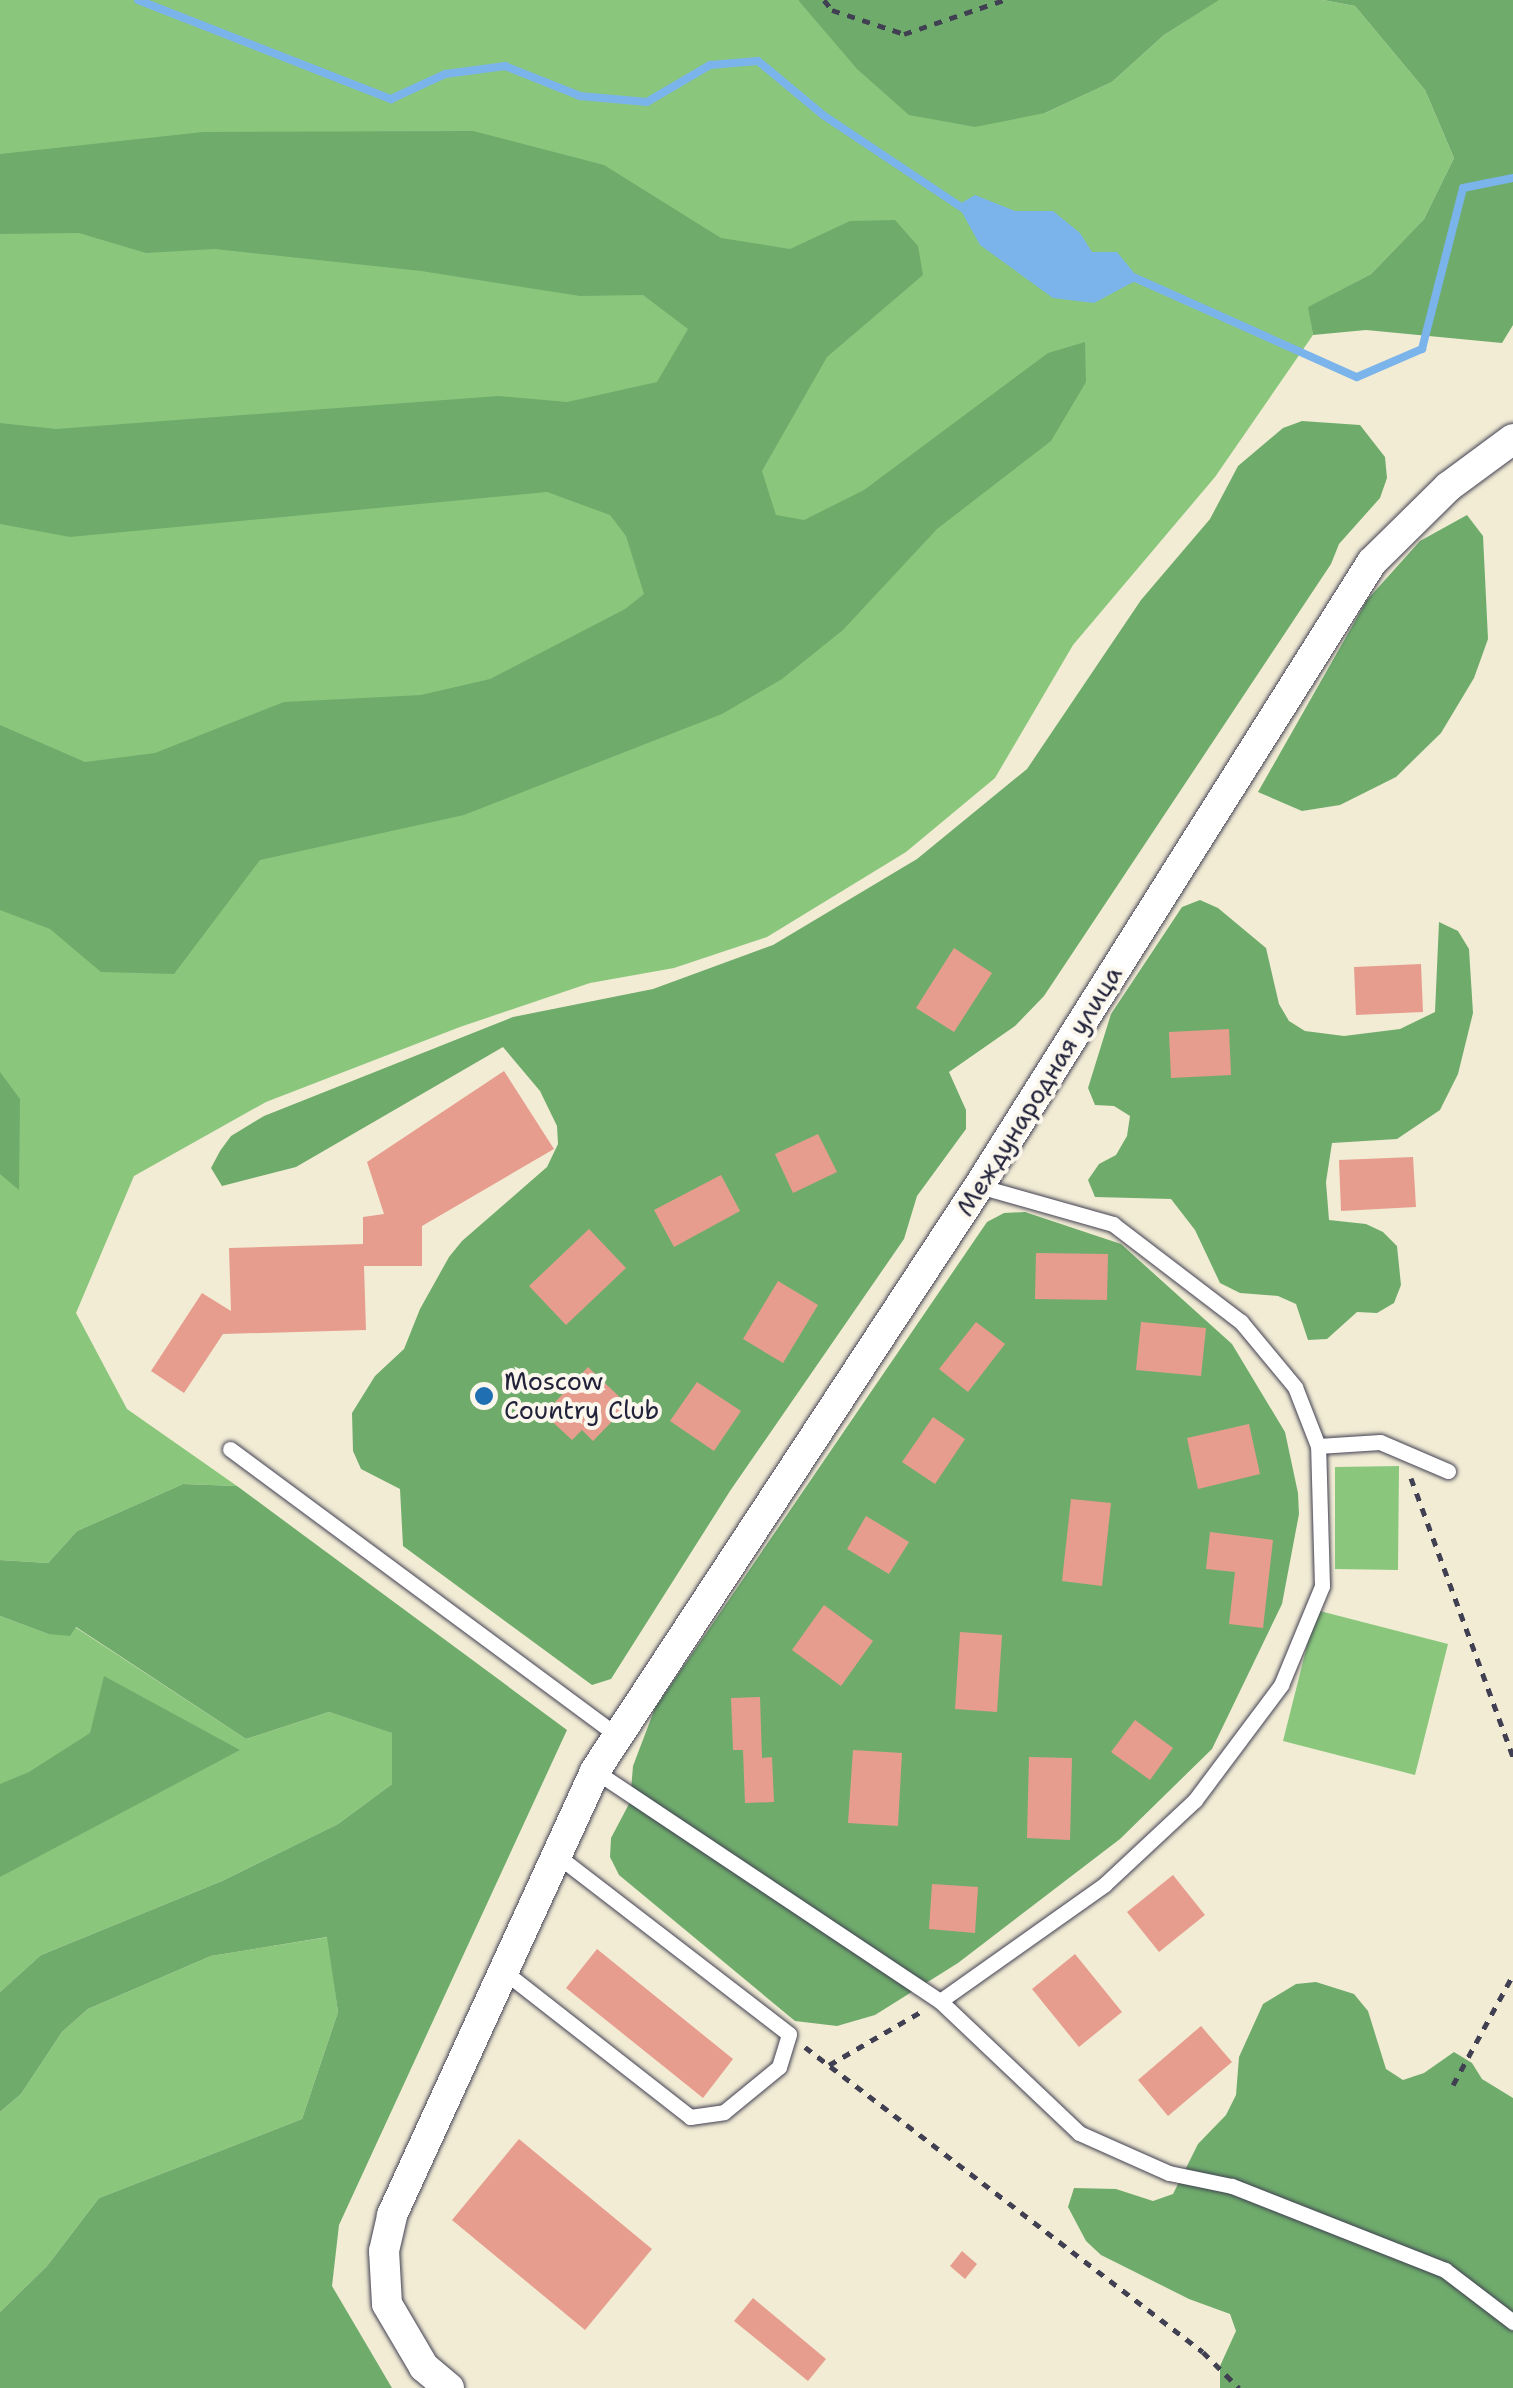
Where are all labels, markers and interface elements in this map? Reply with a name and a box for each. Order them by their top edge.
street label: Международная улица [950,961,1128,1221]
place label: Moscow Country Club [504,1367,659,1426]
marker: Moscow Country Club [473,1385,495,1407]

